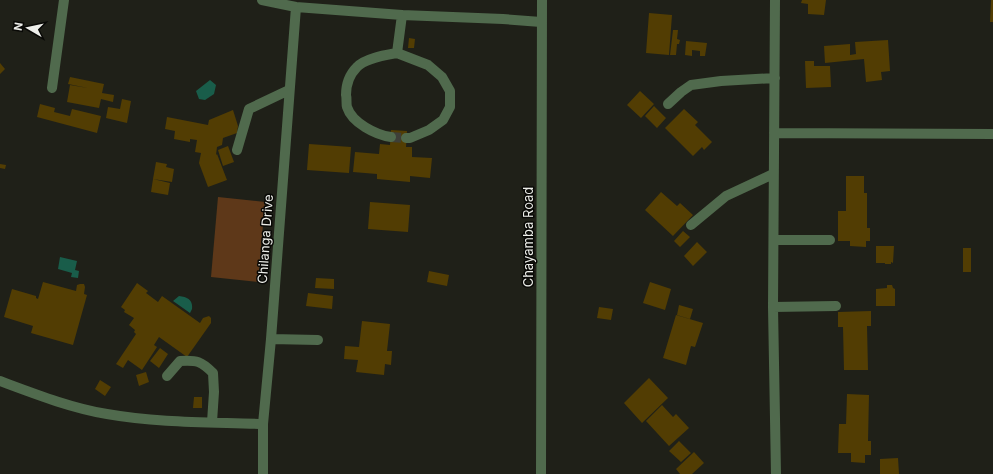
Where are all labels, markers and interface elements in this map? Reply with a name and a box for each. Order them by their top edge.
north arrow [8,8,48,48]
text: N [11,21,26,32]
street label: Chayamba Road [520,187,536,287]
street label: Chilanga Drive [254,194,276,284]

